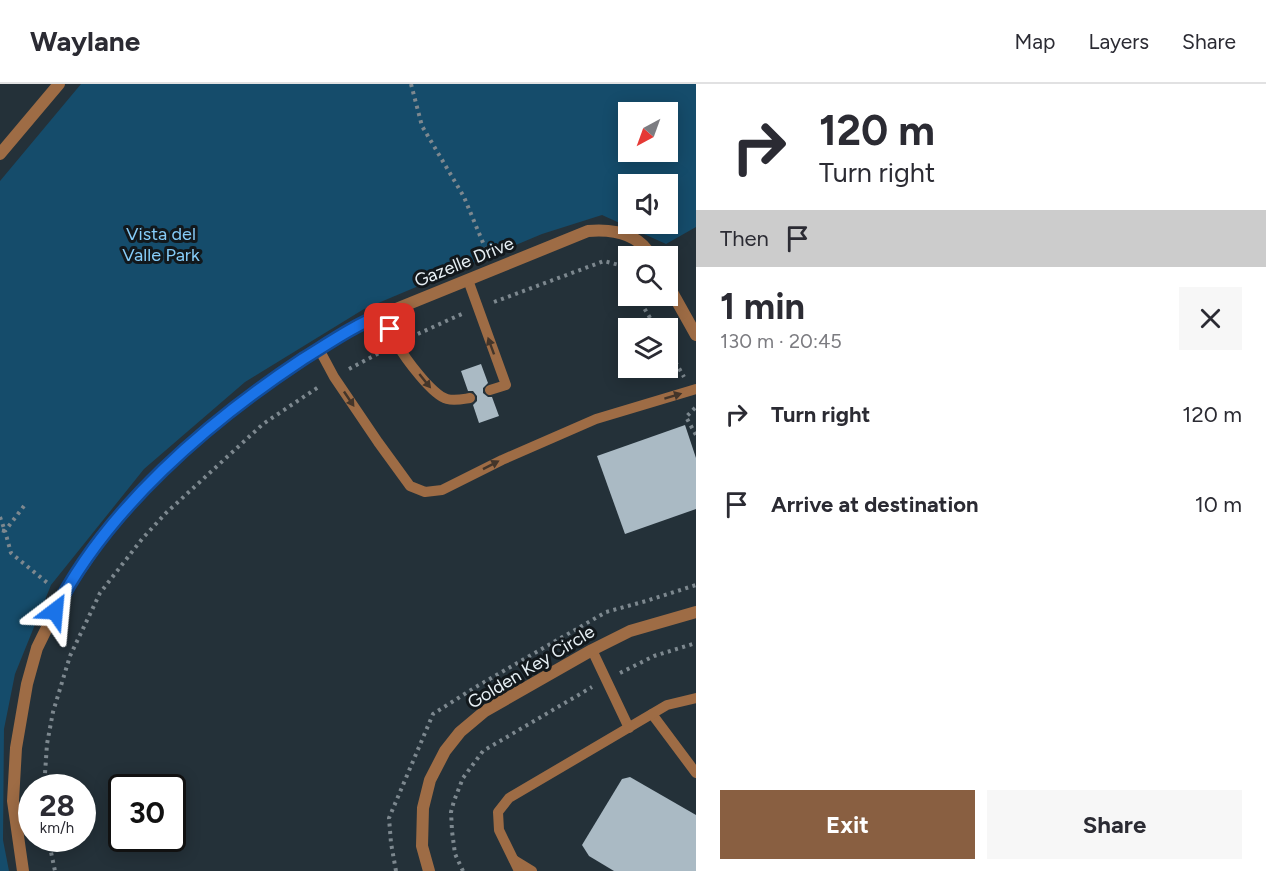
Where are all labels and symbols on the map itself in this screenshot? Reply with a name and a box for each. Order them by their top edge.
north arrow [618,102,678,162]
park label: Vista del Valle Park [122,223,200,266]
street label: Gazelle Drive [411,232,517,292]
pin [364,303,415,354]
one-way arrow [486,337,496,355]
one-way arrow [419,373,432,389]
one-way arrow [343,391,354,407]
one-way arrow [664,391,682,400]
one-way arrow [483,461,500,470]
position arrow [23,579,87,643]
street label: Golden Key Circle [464,620,599,714]
speed limit sign: 30 [108,774,186,852]

